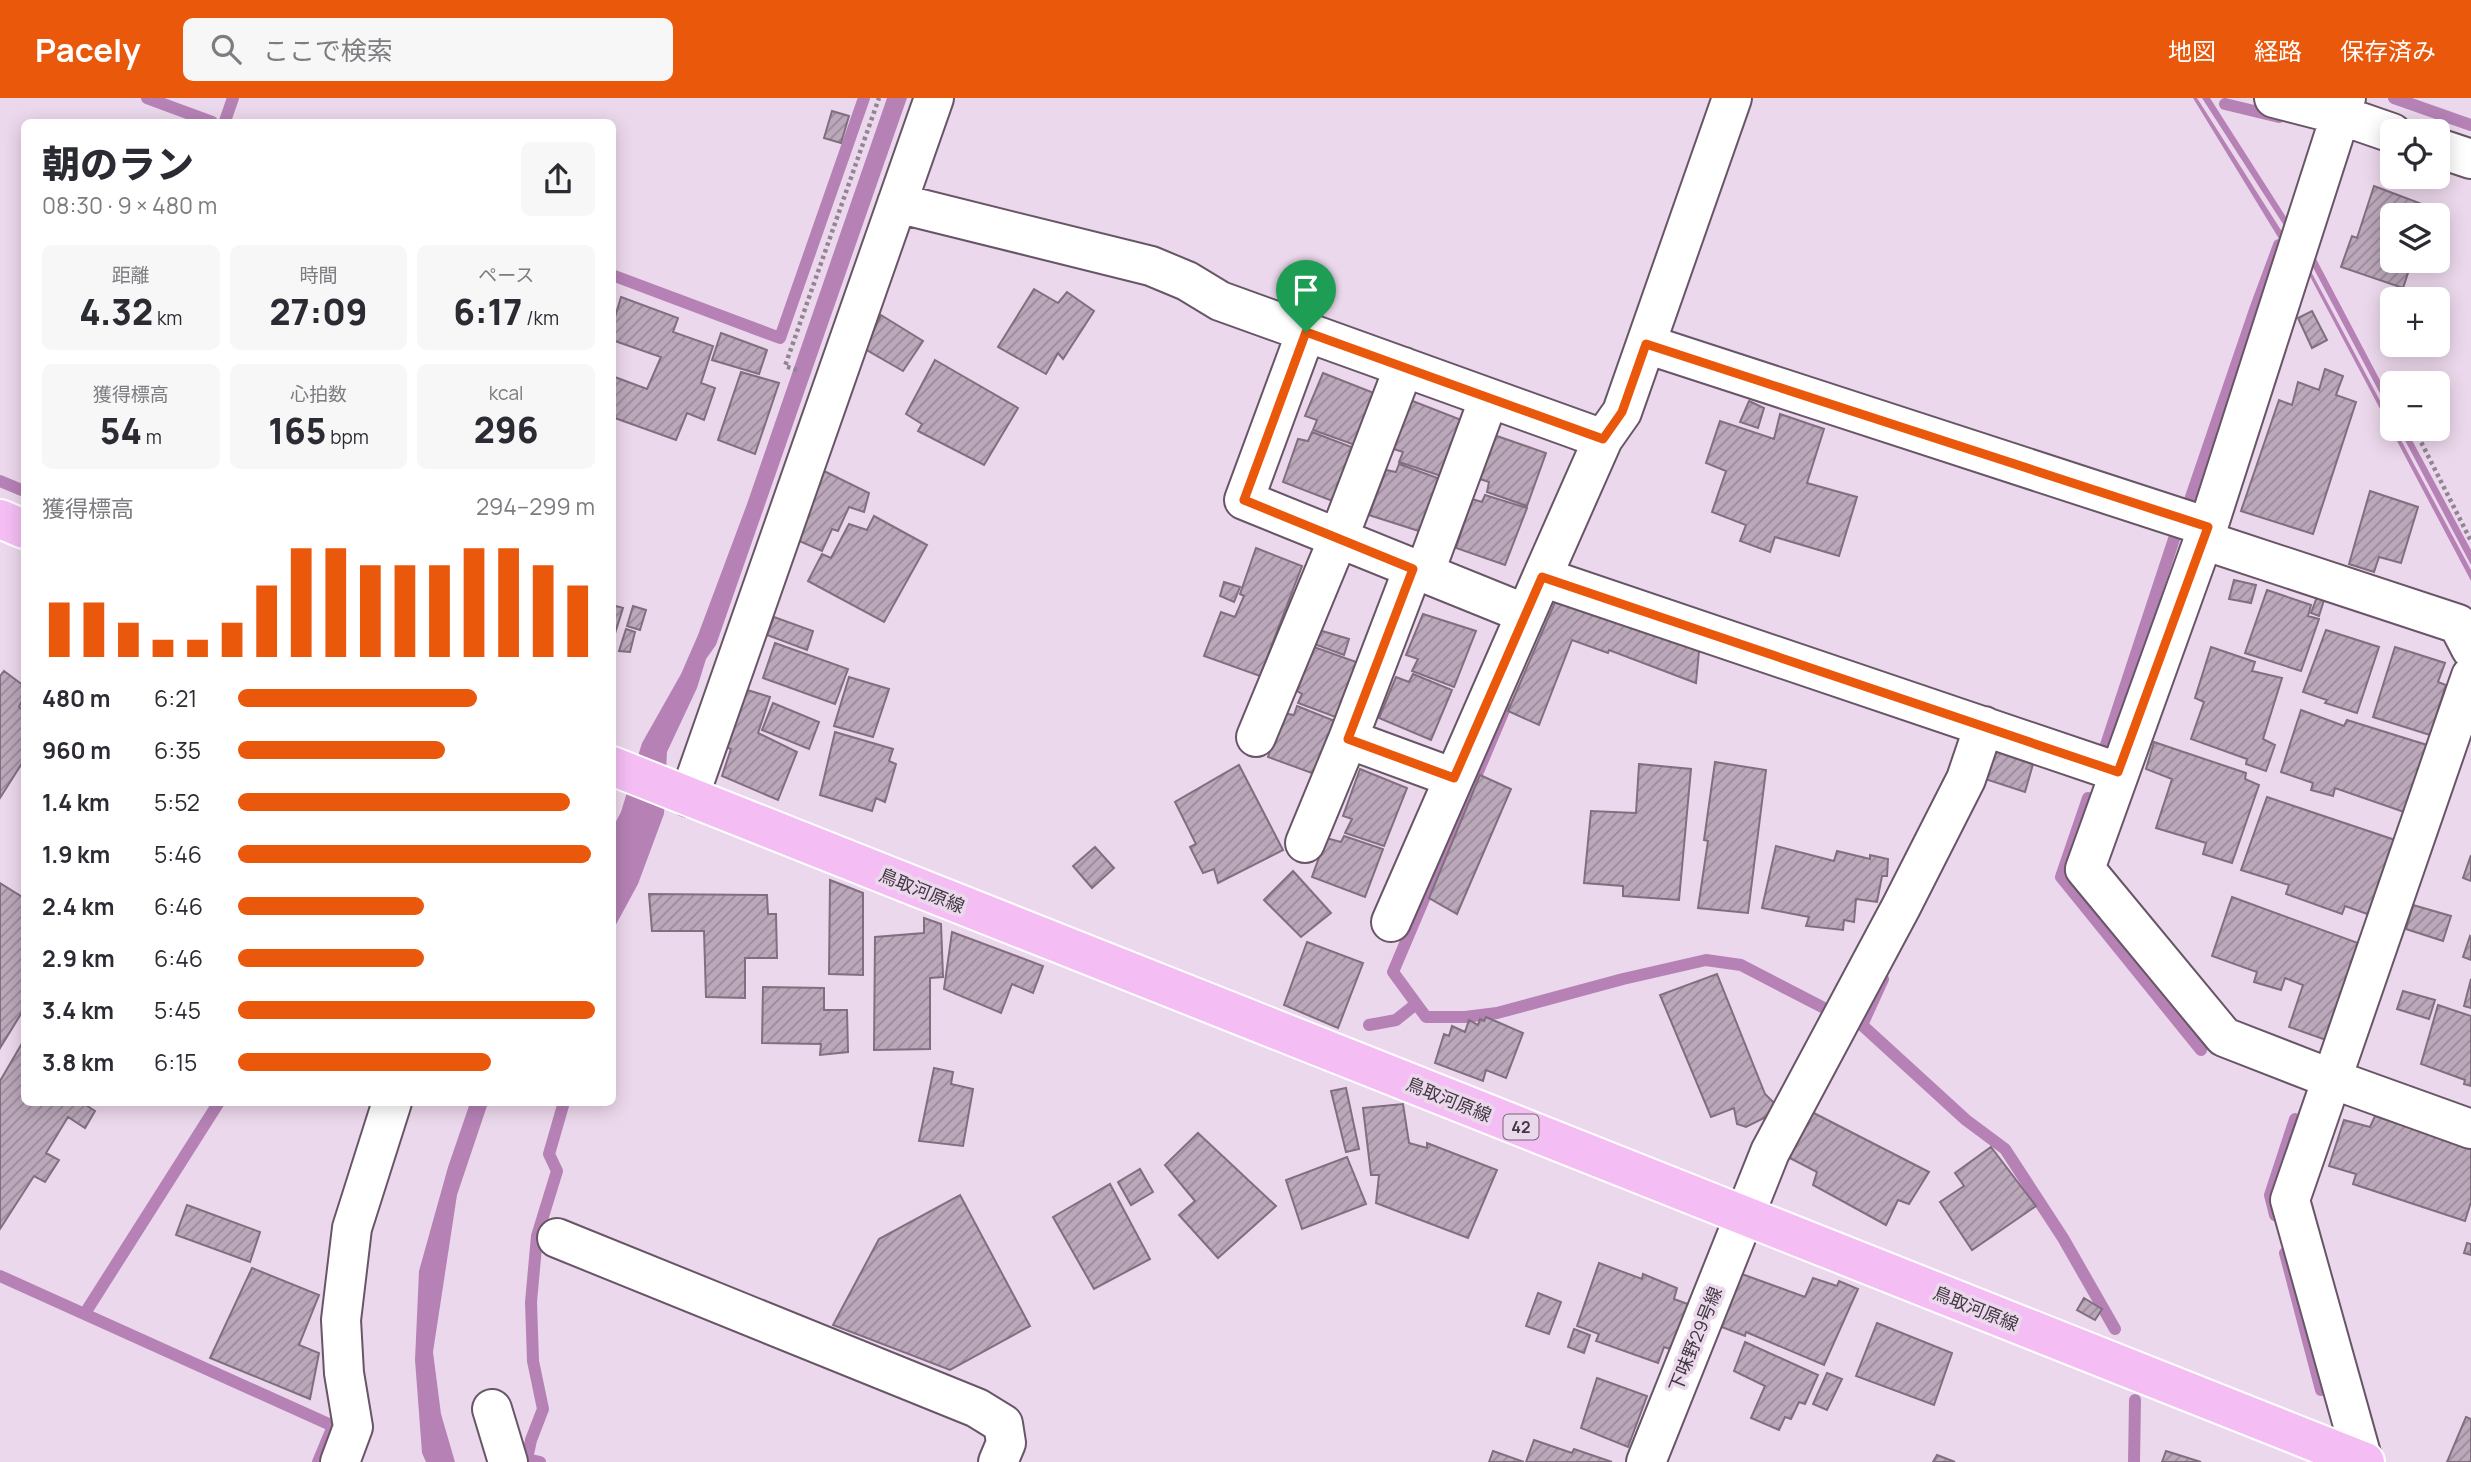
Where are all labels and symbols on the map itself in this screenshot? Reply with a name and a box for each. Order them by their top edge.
pin [1276,260,1336,332]
street label: 鳥取河原線 [876,862,968,918]
street label: 鳥取河原線 [1403,1071,1495,1127]
road number: 42 [1504,1114,1538,1140]
street label: 鳥取河原線 [1930,1280,2022,1336]
street label: 下味野29号線 [1663,1283,1727,1395]

